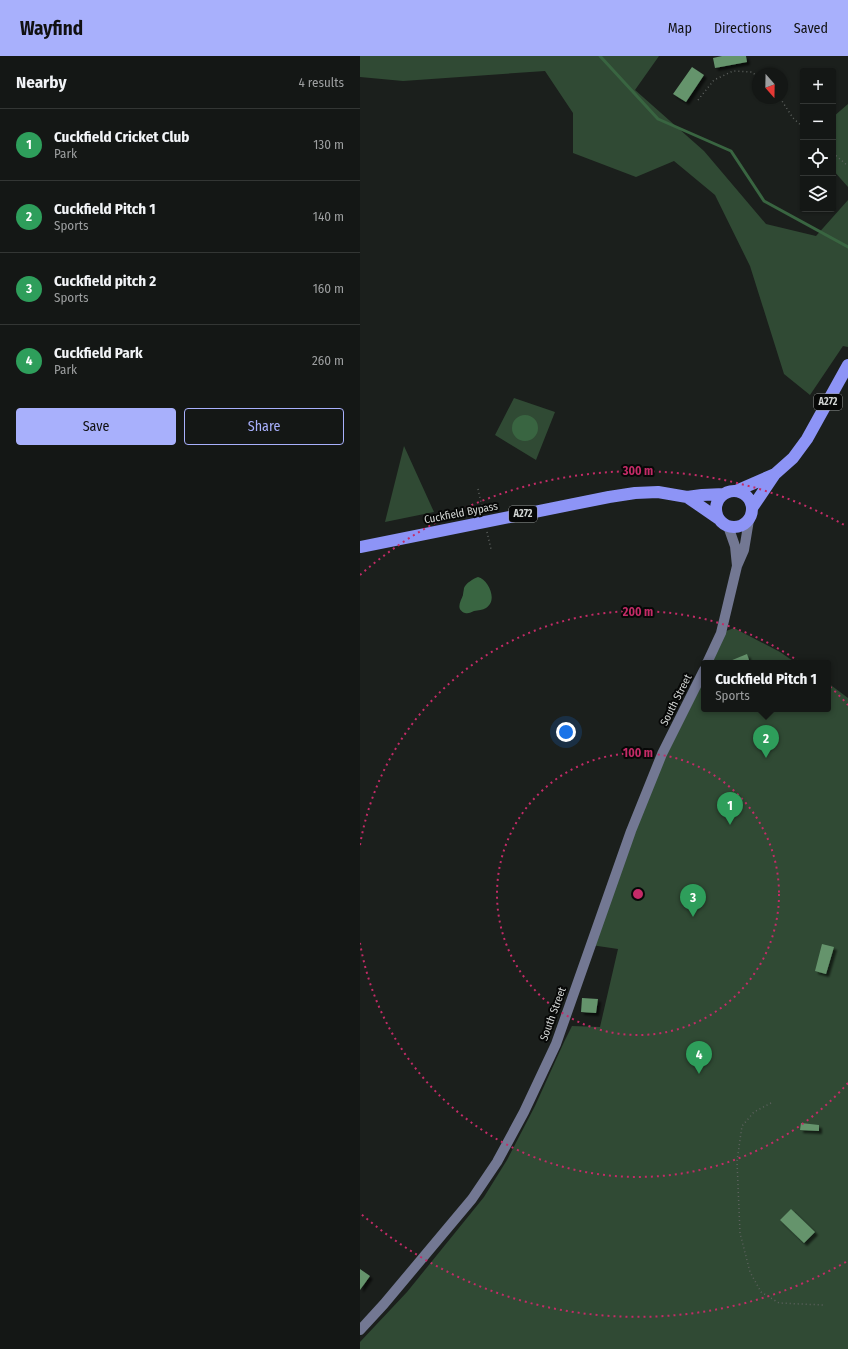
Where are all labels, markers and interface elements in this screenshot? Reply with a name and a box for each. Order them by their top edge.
text: Wayfind [20,17,83,40]
text: Map [668,20,692,37]
text: Directions [714,20,772,37]
text: Saved [794,20,828,37]
north arrow [752,68,788,104]
map controls [800,68,836,212]
button: + [800,68,836,104]
text: Nearby [16,72,67,93]
text: 4 results [298,75,344,90]
button: − [800,104,836,140]
text: Cuckfield Cricket Club [54,128,190,146]
text: 1 [26,137,32,152]
text: 130 m [313,137,344,152]
button: locate [800,140,836,176]
text: Park [54,146,77,161]
button: layers [800,176,836,212]
text: Cuckfield Pitch 1 [54,200,156,218]
text: 2 [26,209,32,224]
text: 140 m [313,209,344,224]
text: Sports [54,218,89,233]
text: Cuckfield pitch 2 [54,272,156,290]
text: 3 [26,281,32,296]
text: 160 m [313,281,344,296]
text: Sports [54,290,89,305]
text: Cuckfield Park [54,344,143,362]
text: 4 [26,353,32,368]
text: 260 m [312,353,344,368]
text: Park [54,362,77,377]
road number: A272 [814,394,842,410]
button: Save [16,408,176,445]
button: Share [184,408,344,445]
text: 300 m [622,464,653,478]
street label: Cuckfield Bypass [423,499,499,527]
road number: A272 [509,506,537,522]
text: 200 m [622,605,653,619]
popup [701,660,831,712]
text: Cuckfield Pitch 1 [715,670,817,688]
street label: South Street [657,672,695,728]
text: Sports [715,688,750,703]
your location [556,722,576,742]
pin: 2 [753,725,779,758]
text: 100 m [623,746,653,760]
pin: 1 [717,792,743,825]
pin: 3 [680,884,706,917]
centre of rings [631,887,645,901]
street label: South Street [537,985,569,1043]
pin: 4 [686,1041,712,1074]

